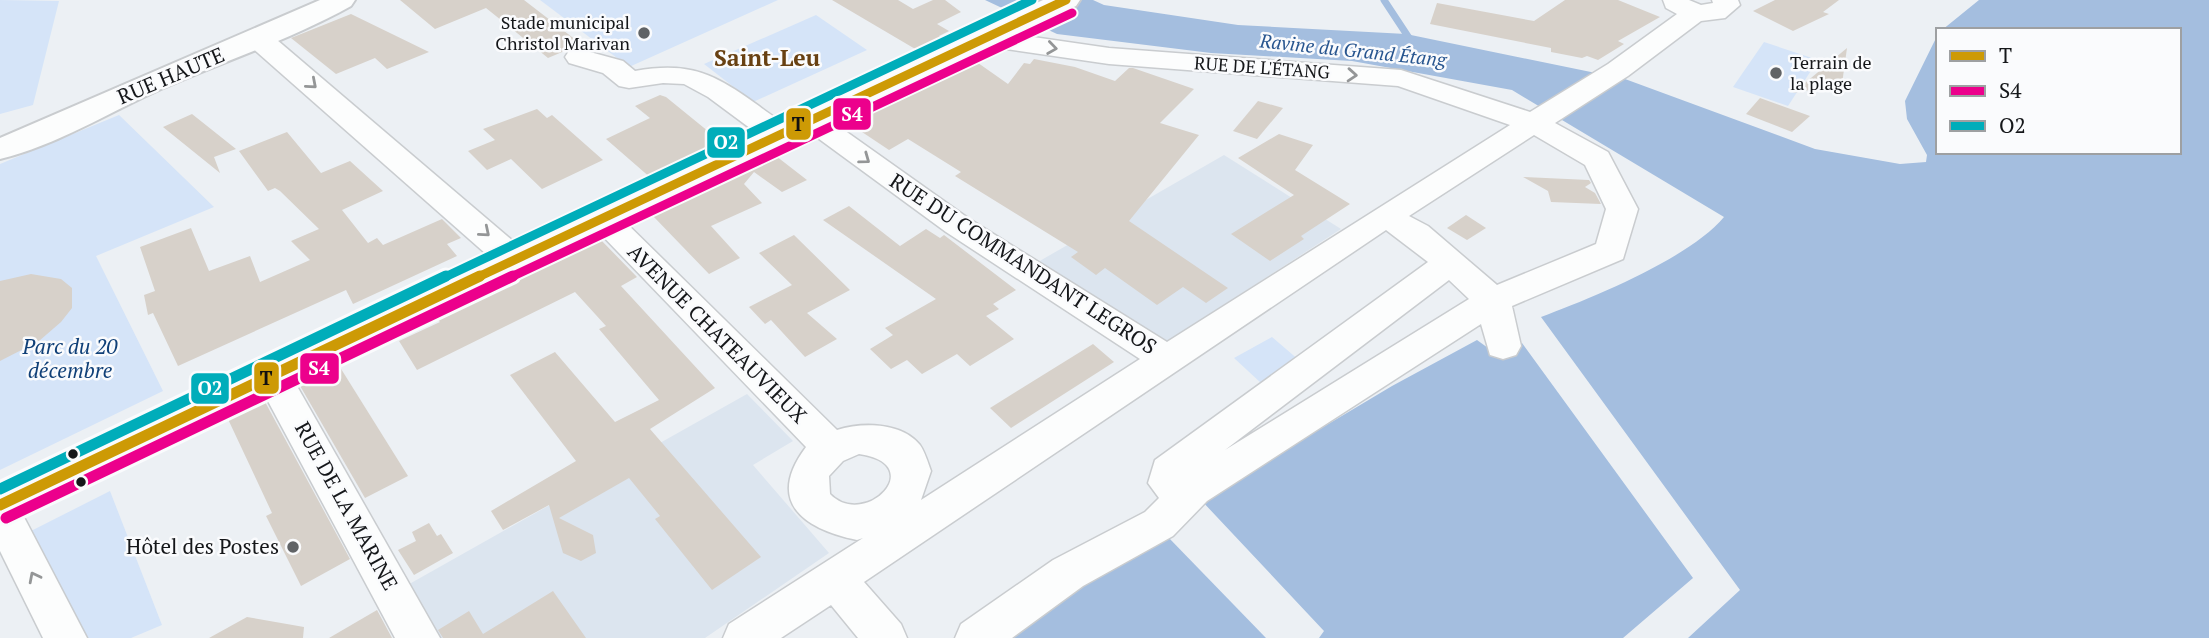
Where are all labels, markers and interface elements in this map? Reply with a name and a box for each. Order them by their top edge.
place label: Stade municipal Christol Marivan [495,10,630,55]
marker: Stade municipal Christol Marivan [636,25,652,41]
water label: Ravine du Grand Étang [1258,27,1449,72]
legend [1936,28,2181,154]
street label: RUE HAUTE [113,40,228,110]
one-way arrow [1046,40,1058,55]
text: T [1999,41,2012,69]
district label: Saint-Leu [714,42,820,73]
street label: RUE DE L'ÉTANG [1194,50,1331,84]
place label: Terrain de la plage [1790,50,1872,95]
marker: Terrain de la plage [1768,65,1784,81]
one-way arrow [1346,67,1357,82]
one-way arrow [303,76,316,88]
text: S4 [1999,76,2022,104]
line badge: S4 [832,97,872,131]
text: S4 [841,101,863,126]
line badge: T [785,107,812,141]
text: T [792,111,805,136]
text: O2 [1999,111,2026,139]
line badge: O2 [706,126,746,159]
text: O2 [713,129,739,154]
one-way arrow [857,151,870,163]
street label: RUE DU COMMANDANT LEGROS [885,166,1162,360]
one-way arrow [476,224,489,236]
street label: AVENUE CHATEAUVIEUX [622,238,813,429]
park label: Parc du 20 décembre [22,332,118,384]
line badge: S4 [299,352,340,385]
text: S4 [308,355,330,380]
line badge: T [253,361,280,395]
text: T [260,365,273,390]
line badge: O2 [190,372,230,405]
text: O2 [197,375,223,400]
street label: RUE DE LA MARINE [289,416,405,595]
unlabelled marker [66,447,80,461]
unlabelled marker [74,475,88,489]
place label: Hôtel des Postes [126,532,279,560]
marker: Hôtel des Postes [285,539,301,555]
one-way arrow [29,572,43,584]

